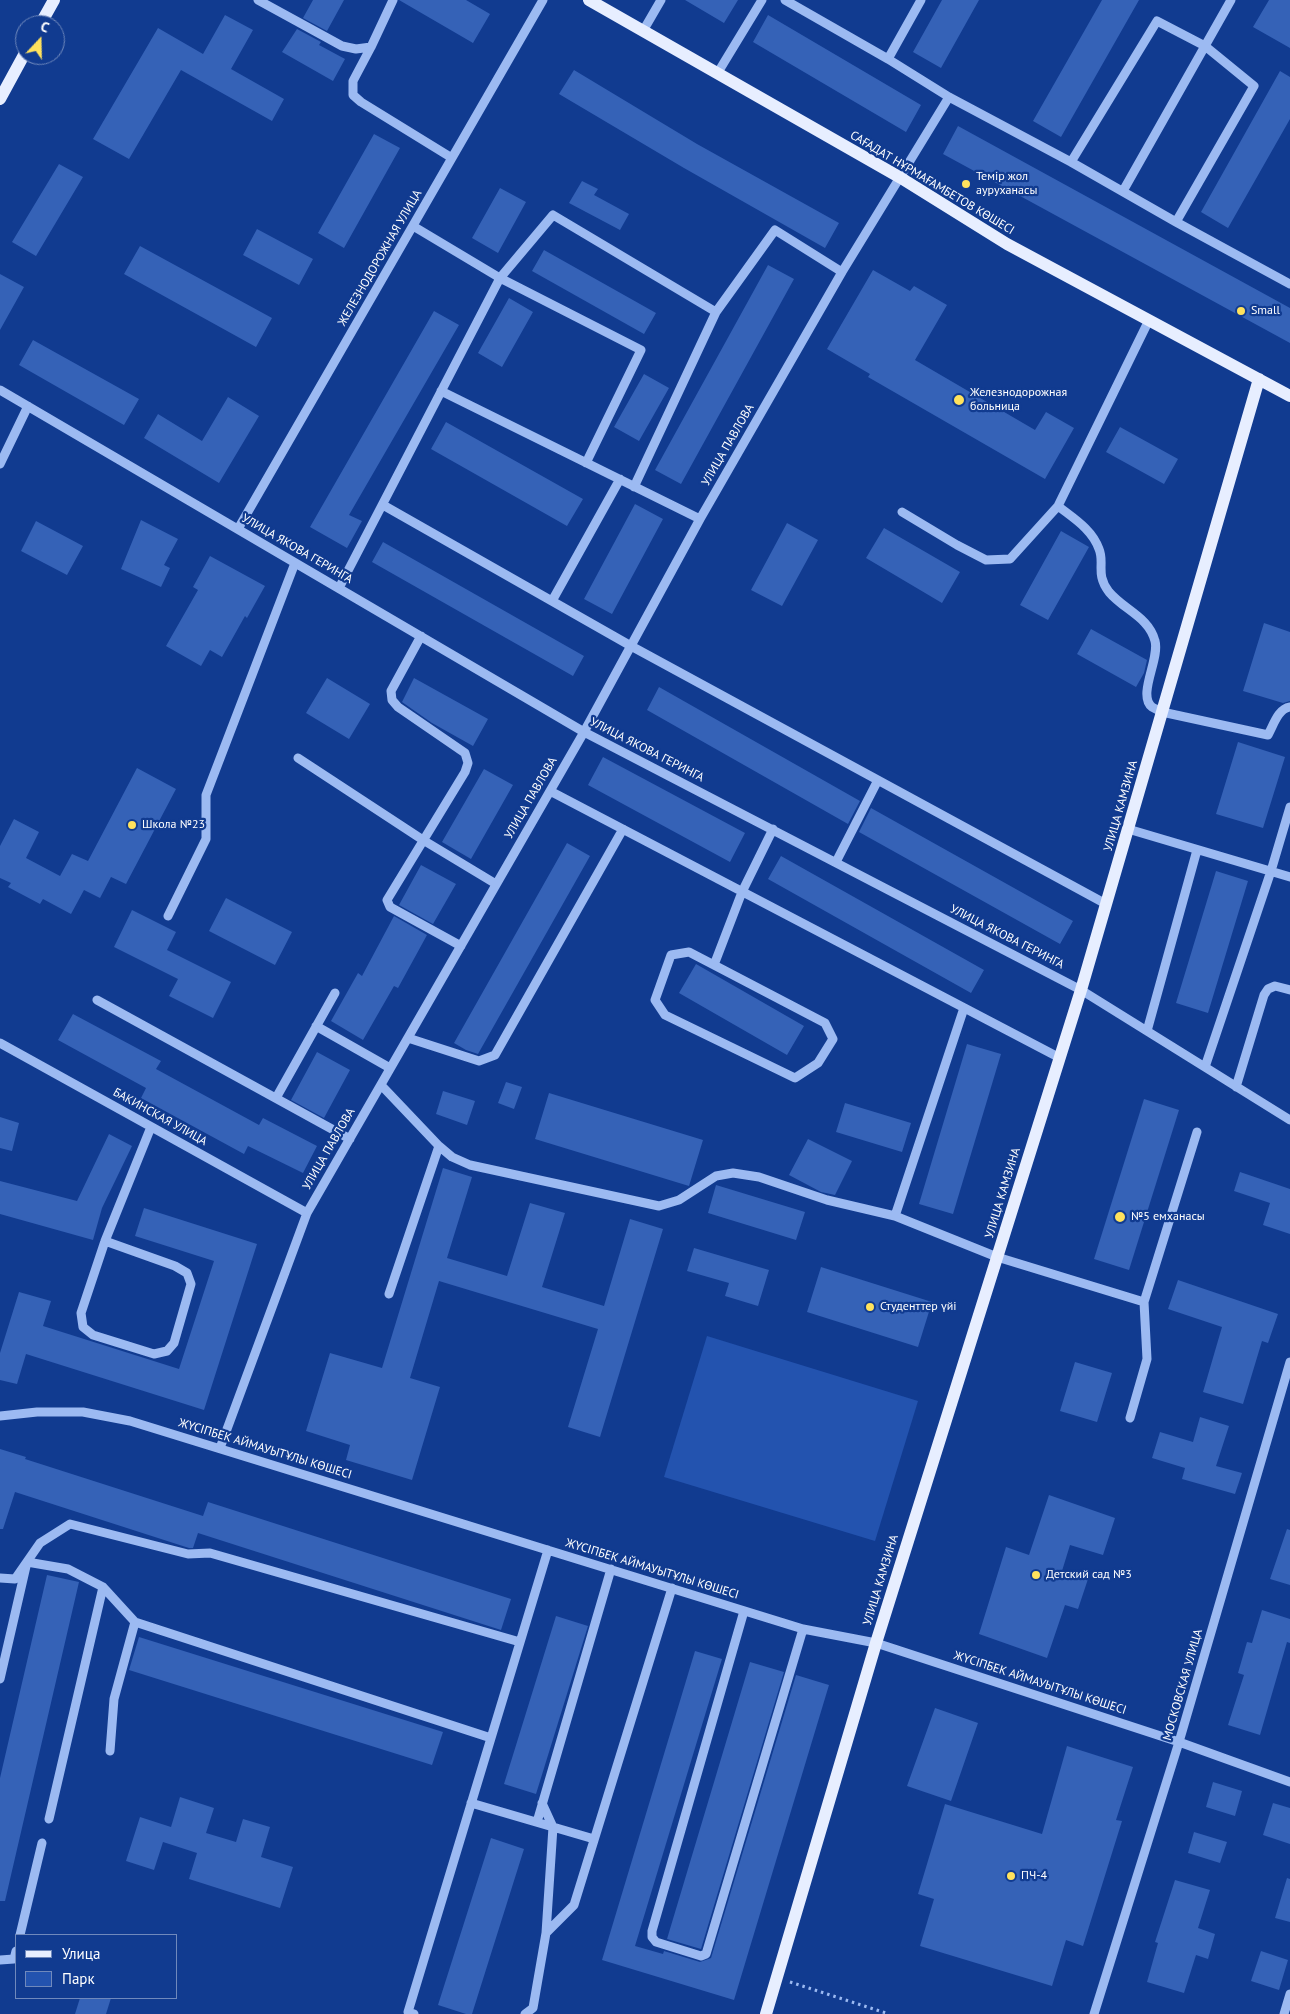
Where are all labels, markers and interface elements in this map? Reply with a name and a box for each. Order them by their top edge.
north arrow [15,15,65,65]
text: С [38,17,52,37]
street label: САҒАДАТ НҰРМАҒАМБЕТОВ КӨШЕСІ [847,128,1017,238]
place label: Темір жол ауруханасы [976,170,1037,198]
marker: Темір жол ауруханасы [960,178,972,190]
street label: ЖЕЛЕЗНОДОРОЖНАЯ УЛИЦА [335,187,425,329]
place label: Small [1251,304,1280,318]
marker: Small [1235,305,1247,317]
place label: Железнодорожная больница [970,386,1067,414]
marker: Железнодорожная больница [952,393,966,407]
street label: УЛИЦА ПАВЛОВА [699,402,757,488]
street label: УЛИЦА ЯКОВА ГЕРИНГА [239,511,355,587]
street label: УЛИЦА ЯКОВА ГЕРИНГА [588,715,706,785]
street label: УЛИЦА ПАВЛОВА [502,755,560,841]
street label: УЛИЦА КАМЗИНА [1101,759,1141,853]
place label: Школа №23 [142,818,205,832]
marker: Школа №23 [126,819,138,831]
street label: УЛИЦА ЯКОВА ГЕРИНГА [948,902,1066,972]
street label: БАКИНСКАЯ УЛИЦА [110,1085,210,1149]
street label: УЛИЦА ПАВЛОВА [300,1106,358,1192]
street label: УЛИЦА КАМЗИНА [982,1146,1024,1240]
marker: №5 емханасы [1113,1210,1127,1224]
place label: №5 емханасы [1131,1210,1205,1224]
place label: Студенттер үйі [880,1300,957,1314]
marker: Студенттер үйі [864,1301,876,1313]
street label: ЖҮСІПБЕК АЙМАУЫТҰЛЫ КӨШЕСІ [177,1416,353,1482]
street label: УЛИЦА КАМЗИНА [860,1533,902,1627]
street label: ЖҮСІПБЕК АЙМАУЫТҰЛЫ КӨШЕСІ [564,1536,740,1602]
place label: Детский сад №3 [1046,1568,1132,1582]
marker: Детский сад №3 [1030,1569,1042,1581]
street label: МОСКОВСКАЯ УЛИЦА [1160,1628,1206,1742]
street label: ЖҮСІПБЕК АЙМАУЫТҰЛЫ КӨШЕСІ [952,1648,1128,1718]
place label: ПЧ-4 [1021,1869,1047,1883]
marker: ПЧ-4 [1005,1870,1017,1882]
legend [15,1934,178,1999]
text: Улица [62,1944,100,1963]
text: Парк [62,1969,95,1988]

